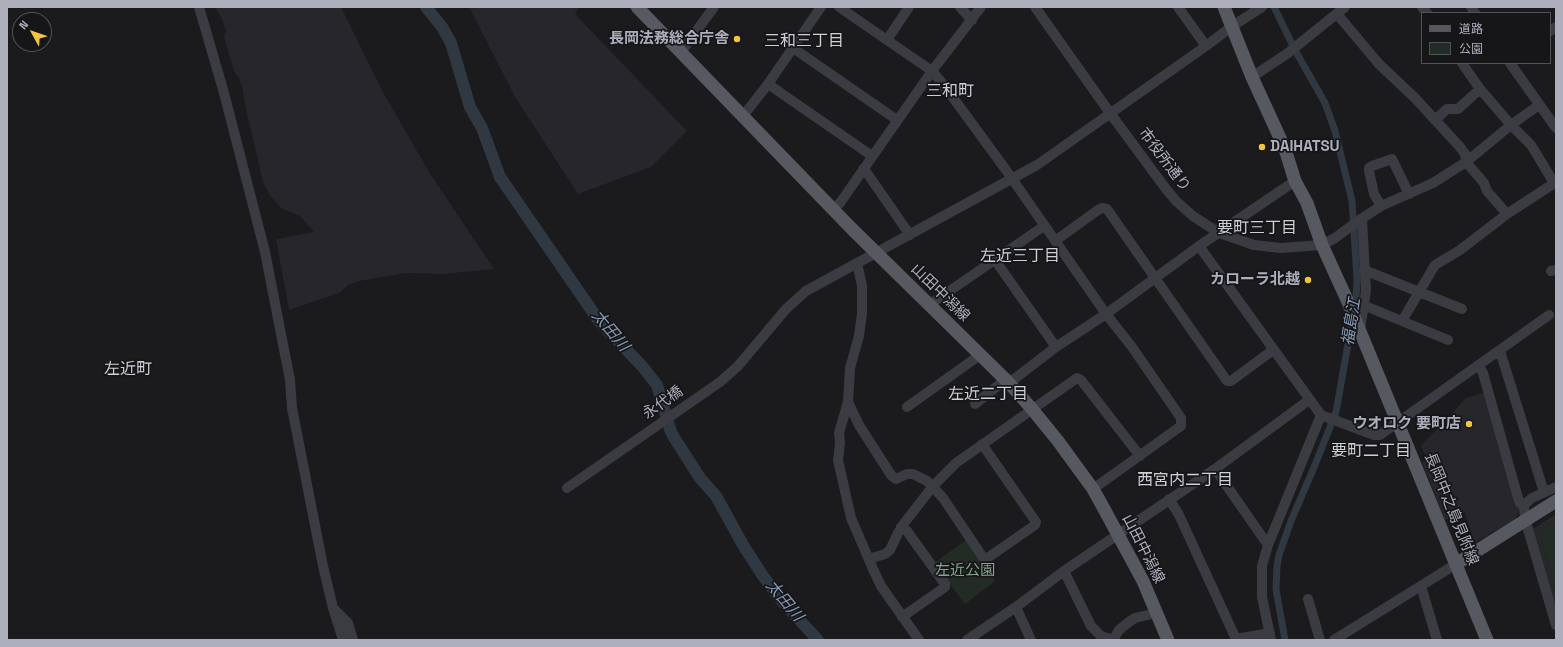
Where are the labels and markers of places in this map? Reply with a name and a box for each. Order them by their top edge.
place label: 長岡法務総合庁舎 [609,30,729,48]
marker: 長岡法務総合庁舎 [732,34,742,44]
place label: DAIHATSU [1270,138,1340,156]
marker: DAIHATSU [1257,142,1267,152]
place label: カローラ北越 [1210,271,1300,289]
marker: カローラ北越 [1303,275,1313,285]
place label: ウオロク 要町店 [1352,415,1461,433]
marker: ウオロク 要町店 [1464,419,1474,429]

